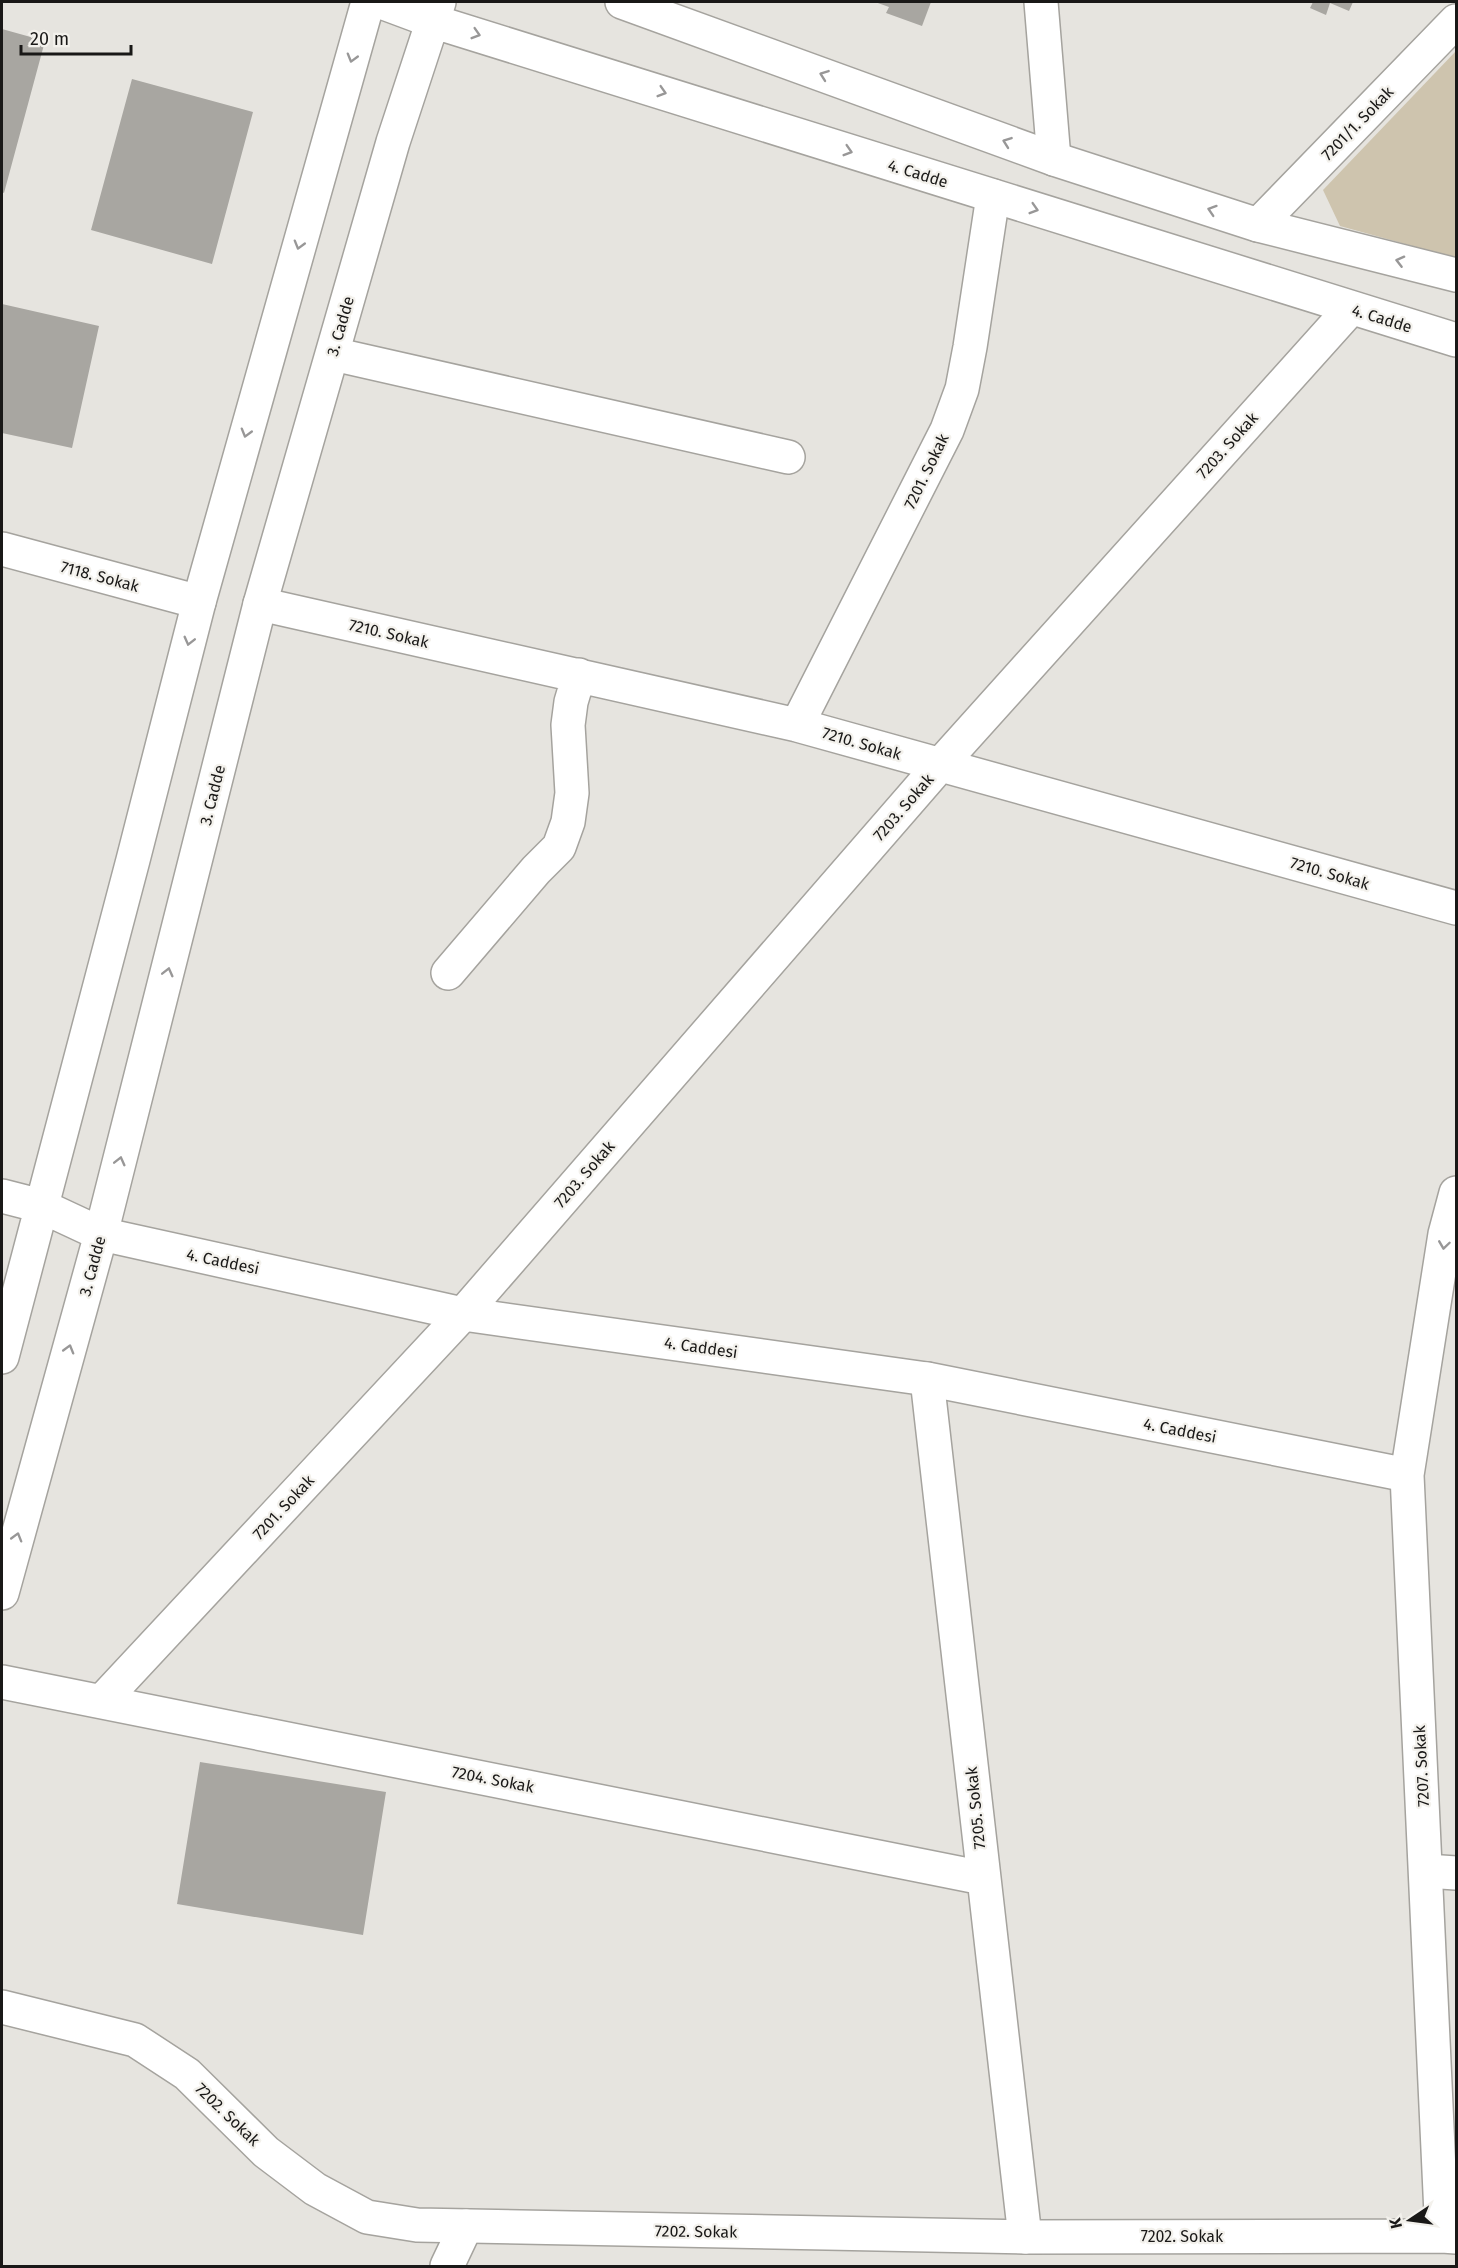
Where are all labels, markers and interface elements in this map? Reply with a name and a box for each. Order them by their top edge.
scale bar [21,18,130,56]
one-way arrow [470,27,481,39]
text: 20 m [30,28,69,50]
one-way arrow [347,52,359,63]
one-way arrow [819,70,829,83]
street label: 7201/1. Sokak [1317,82,1398,164]
one-way arrow [656,85,667,97]
one-way arrow [1002,137,1013,150]
one-way arrow [842,143,853,156]
street label: 4. Cadde [885,155,950,192]
one-way arrow [1028,202,1039,214]
one-way arrow [1207,205,1218,218]
one-way arrow [294,240,306,250]
one-way arrow [1395,256,1405,269]
street label: 3. Cadde [323,294,358,358]
street label: 4. Cadde [1349,300,1414,337]
street label: 7203. Sokak [1193,408,1263,482]
one-way arrow [241,428,254,438]
street label: 7201. Sokak [900,430,953,512]
street label: 7118. Sokak [59,557,142,596]
street label: 7210. Sokak [347,615,431,652]
one-way arrow [183,636,196,646]
street label: 7210. Sokak [820,723,904,764]
street label: 3. Cadde [196,763,229,827]
street label: 7203. Sokak [869,769,938,845]
street label: 7210. Sokak [1288,853,1372,894]
one-way arrow [160,967,173,977]
street label: 7203. Sokak [550,1136,619,1212]
one-way arrow [112,1156,125,1166]
street label: 3. Cadde [75,1234,110,1298]
one-way arrow [1438,1241,1450,1250]
street label: 4. Caddesi [185,1245,261,1278]
street label: 4. Caddesi [663,1333,739,1362]
one-way arrow [62,1344,74,1355]
street label: 4. Caddesi [1142,1414,1218,1447]
street label: 7201. Sokak [249,1471,319,1544]
one-way arrow [10,1532,22,1543]
street label: 7207. Sokak [1410,1724,1433,1807]
street label: 7204. Sokak [450,1762,536,1797]
street label: 7205. Sokak [962,1765,989,1850]
street label: 7202. Sokak [191,2079,264,2150]
north arrow [1380,2190,1440,2250]
text: K [1385,2215,1406,2230]
street label: 7202. Sokak [655,2221,738,2242]
street label: 7202. Sokak [1141,2227,1224,2246]

